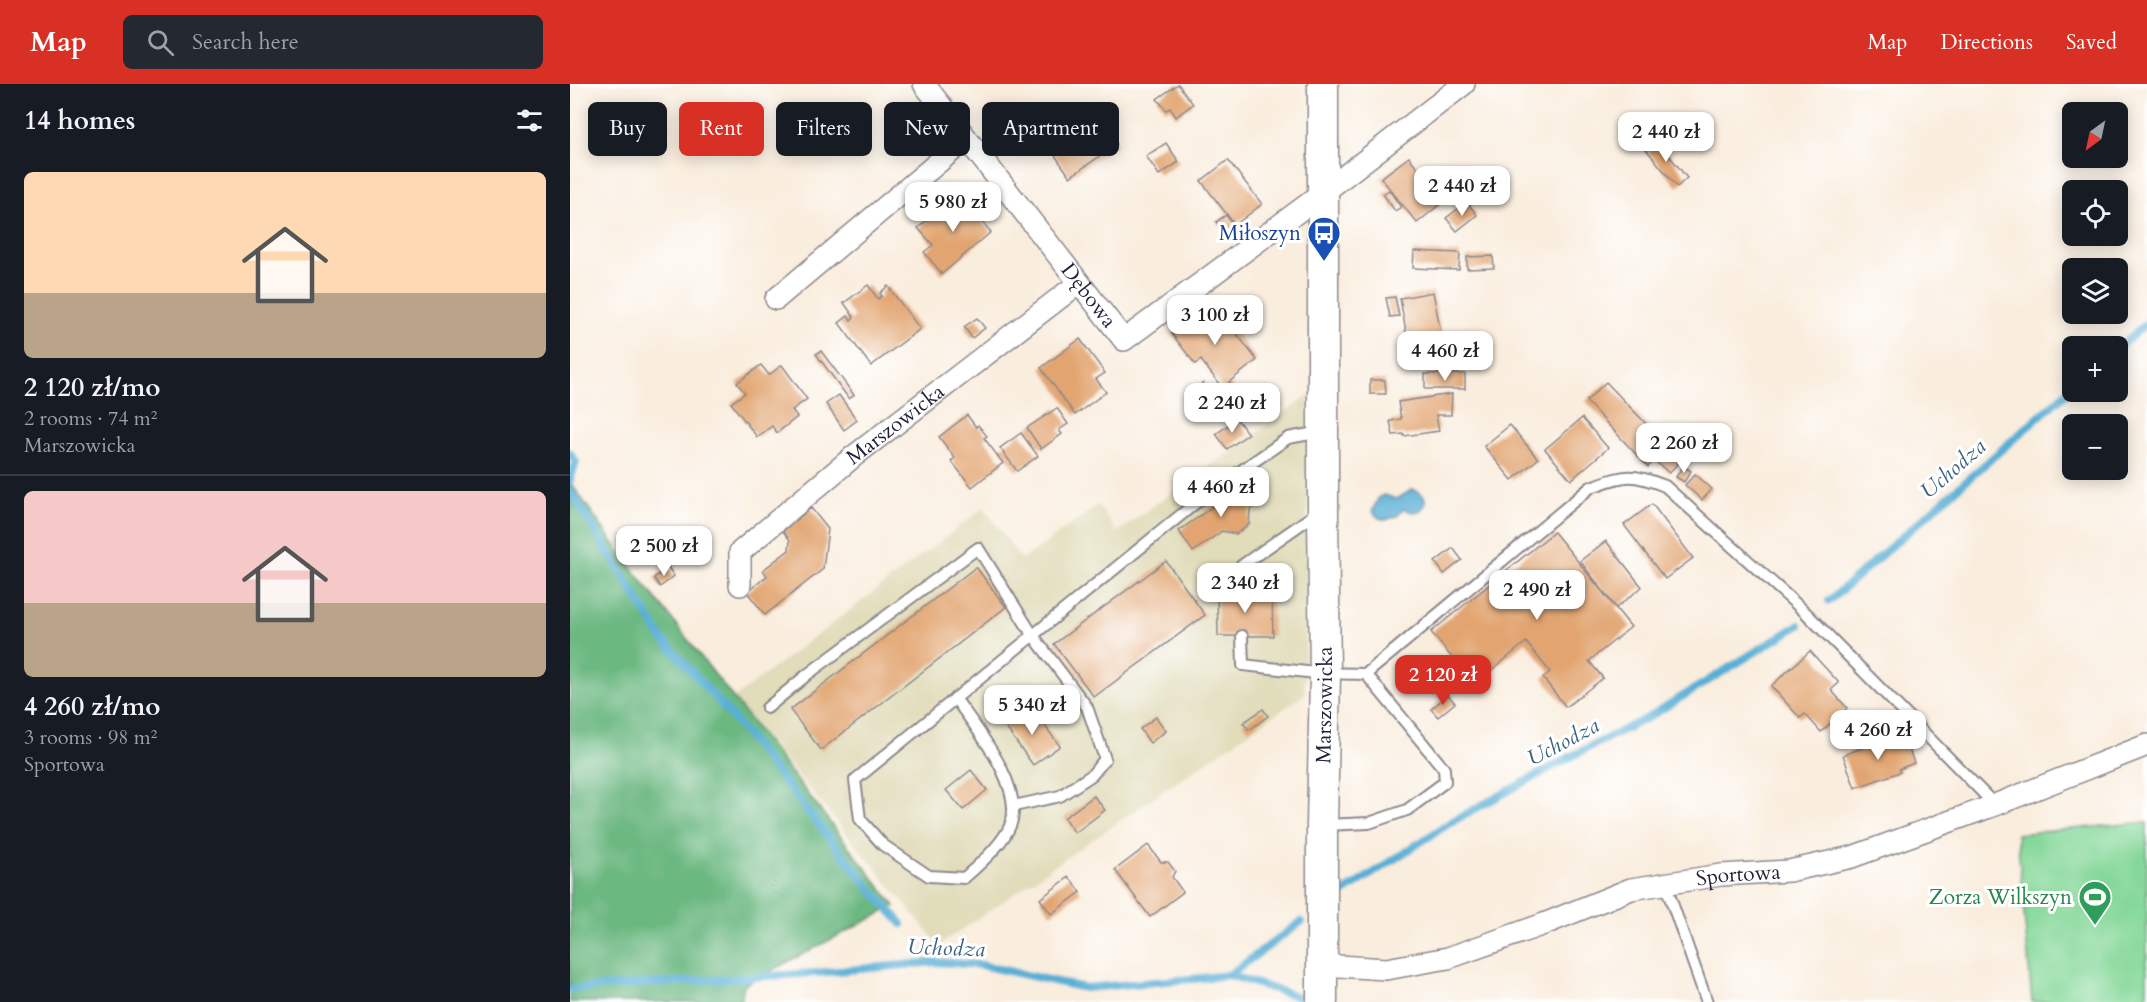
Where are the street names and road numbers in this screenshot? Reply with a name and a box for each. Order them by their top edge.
street label: Dębowa [1054,257,1124,334]
street label: Marszowicka [840,377,950,471]
street label: Marszowicka [1309,646,1340,764]
street label: Sportowa [1694,857,1781,893]

